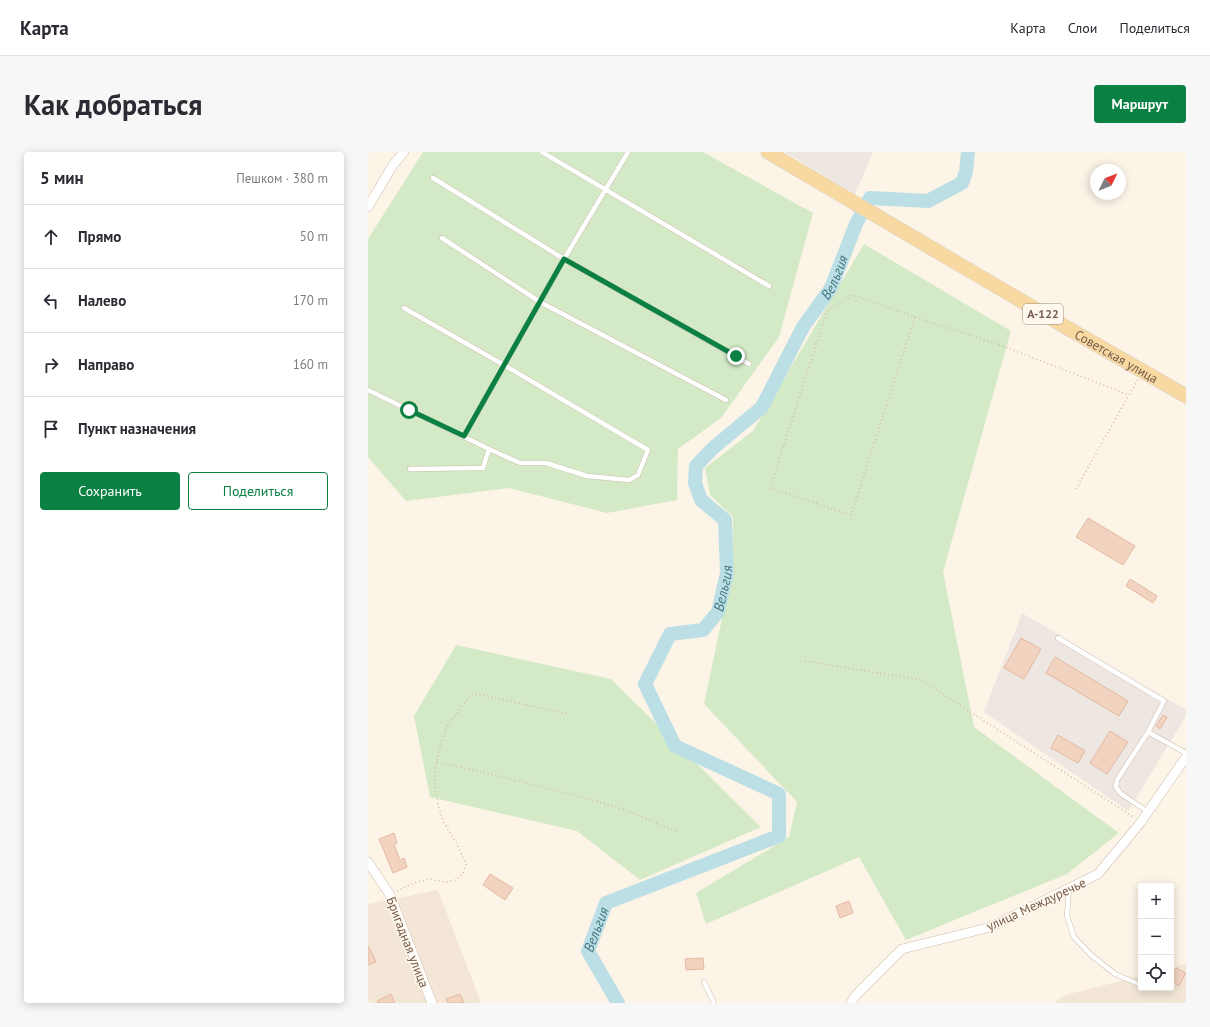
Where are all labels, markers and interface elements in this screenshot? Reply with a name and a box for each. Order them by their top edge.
text: Карта [20,16,69,40]
text: Карта [1010,19,1046,37]
text: Слои [1068,19,1097,37]
text: Поделиться [1119,19,1190,37]
button: Маршрут [1094,85,1186,123]
text: Как добраться [24,86,202,123]
north arrow [1090,164,1126,200]
text: 5 мин [40,167,84,189]
text: Пешком · 380 m [236,170,328,187]
icon: ahead [40,226,62,248]
text: Прямо [78,227,121,246]
text: 50 m [300,228,328,245]
water label: Вельгия [817,252,852,303]
icon: left [40,290,62,312]
text: Налево [78,291,126,310]
text: 170 m [293,292,328,309]
road number: А-122 [1023,304,1063,324]
street label: Советская улица [1072,326,1161,387]
route end [727,347,745,365]
icon: right [40,354,62,376]
text: Направо [78,355,134,374]
text: 160 m [293,356,328,373]
route start [400,401,418,419]
icon: arrive [40,418,62,440]
text: Пункт назначения [78,419,196,438]
button: Сохранить [40,472,180,510]
button: Поделиться [188,472,328,510]
water label: Вельгия [709,565,736,613]
street label: улица Междуречье [984,874,1089,935]
map controls [1138,883,1174,991]
button: + [1138,883,1174,919]
street label: Бригадная улица [382,894,433,990]
water label: Вельгия [579,904,613,955]
button: − [1138,919,1174,955]
button: locate [1138,955,1174,991]

